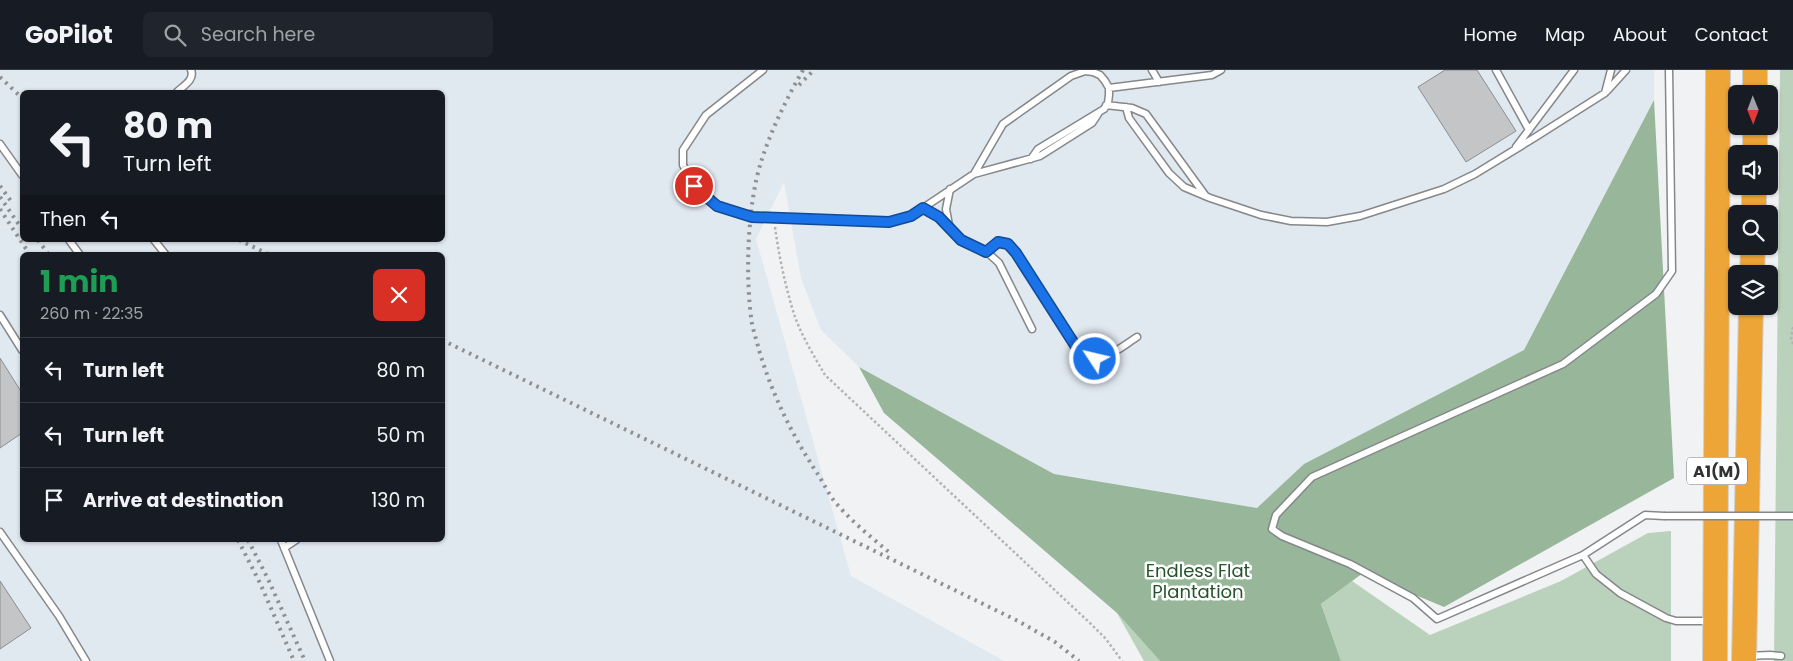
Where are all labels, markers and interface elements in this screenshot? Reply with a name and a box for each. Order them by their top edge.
search box [143,12,493,57]
text: GoPilot [25,18,113,51]
icon: search [161,21,189,49]
text: Search here [201,21,315,48]
text: Home [1463,22,1517,47]
text: Map [1545,22,1585,47]
text: About [1613,22,1667,47]
text: Contact [1695,22,1768,47]
north arrow [1728,85,1778,135]
map controls [1728,85,1778,315]
text: 80 m [123,101,213,150]
icon: left [40,110,105,175]
button: sound [1728,145,1778,195]
text: Turn left [123,148,211,179]
pin [673,165,715,207]
icon: arrive [680,172,708,200]
icon: left [96,205,124,233]
button: search [1728,205,1778,255]
text: Then [40,206,86,233]
text: 1 min [40,260,118,303]
button: layers [1728,265,1778,315]
button: close [373,269,425,321]
text: 260 m · 22:35 [40,302,143,325]
position arrow [1068,332,1120,384]
icon: left [40,356,68,384]
text: Turn left [83,357,164,384]
text: 80 m [376,357,425,384]
icon: left [40,421,68,449]
text: Turn left [83,422,164,449]
text: 50 m [376,422,425,449]
road number: A1(M) [1687,458,1747,484]
icon: arrive [40,486,68,514]
text: Arrive at destination [83,487,284,514]
text: 130 m [371,487,425,514]
park label: Endless Flat Plantation [1146,558,1250,604]

